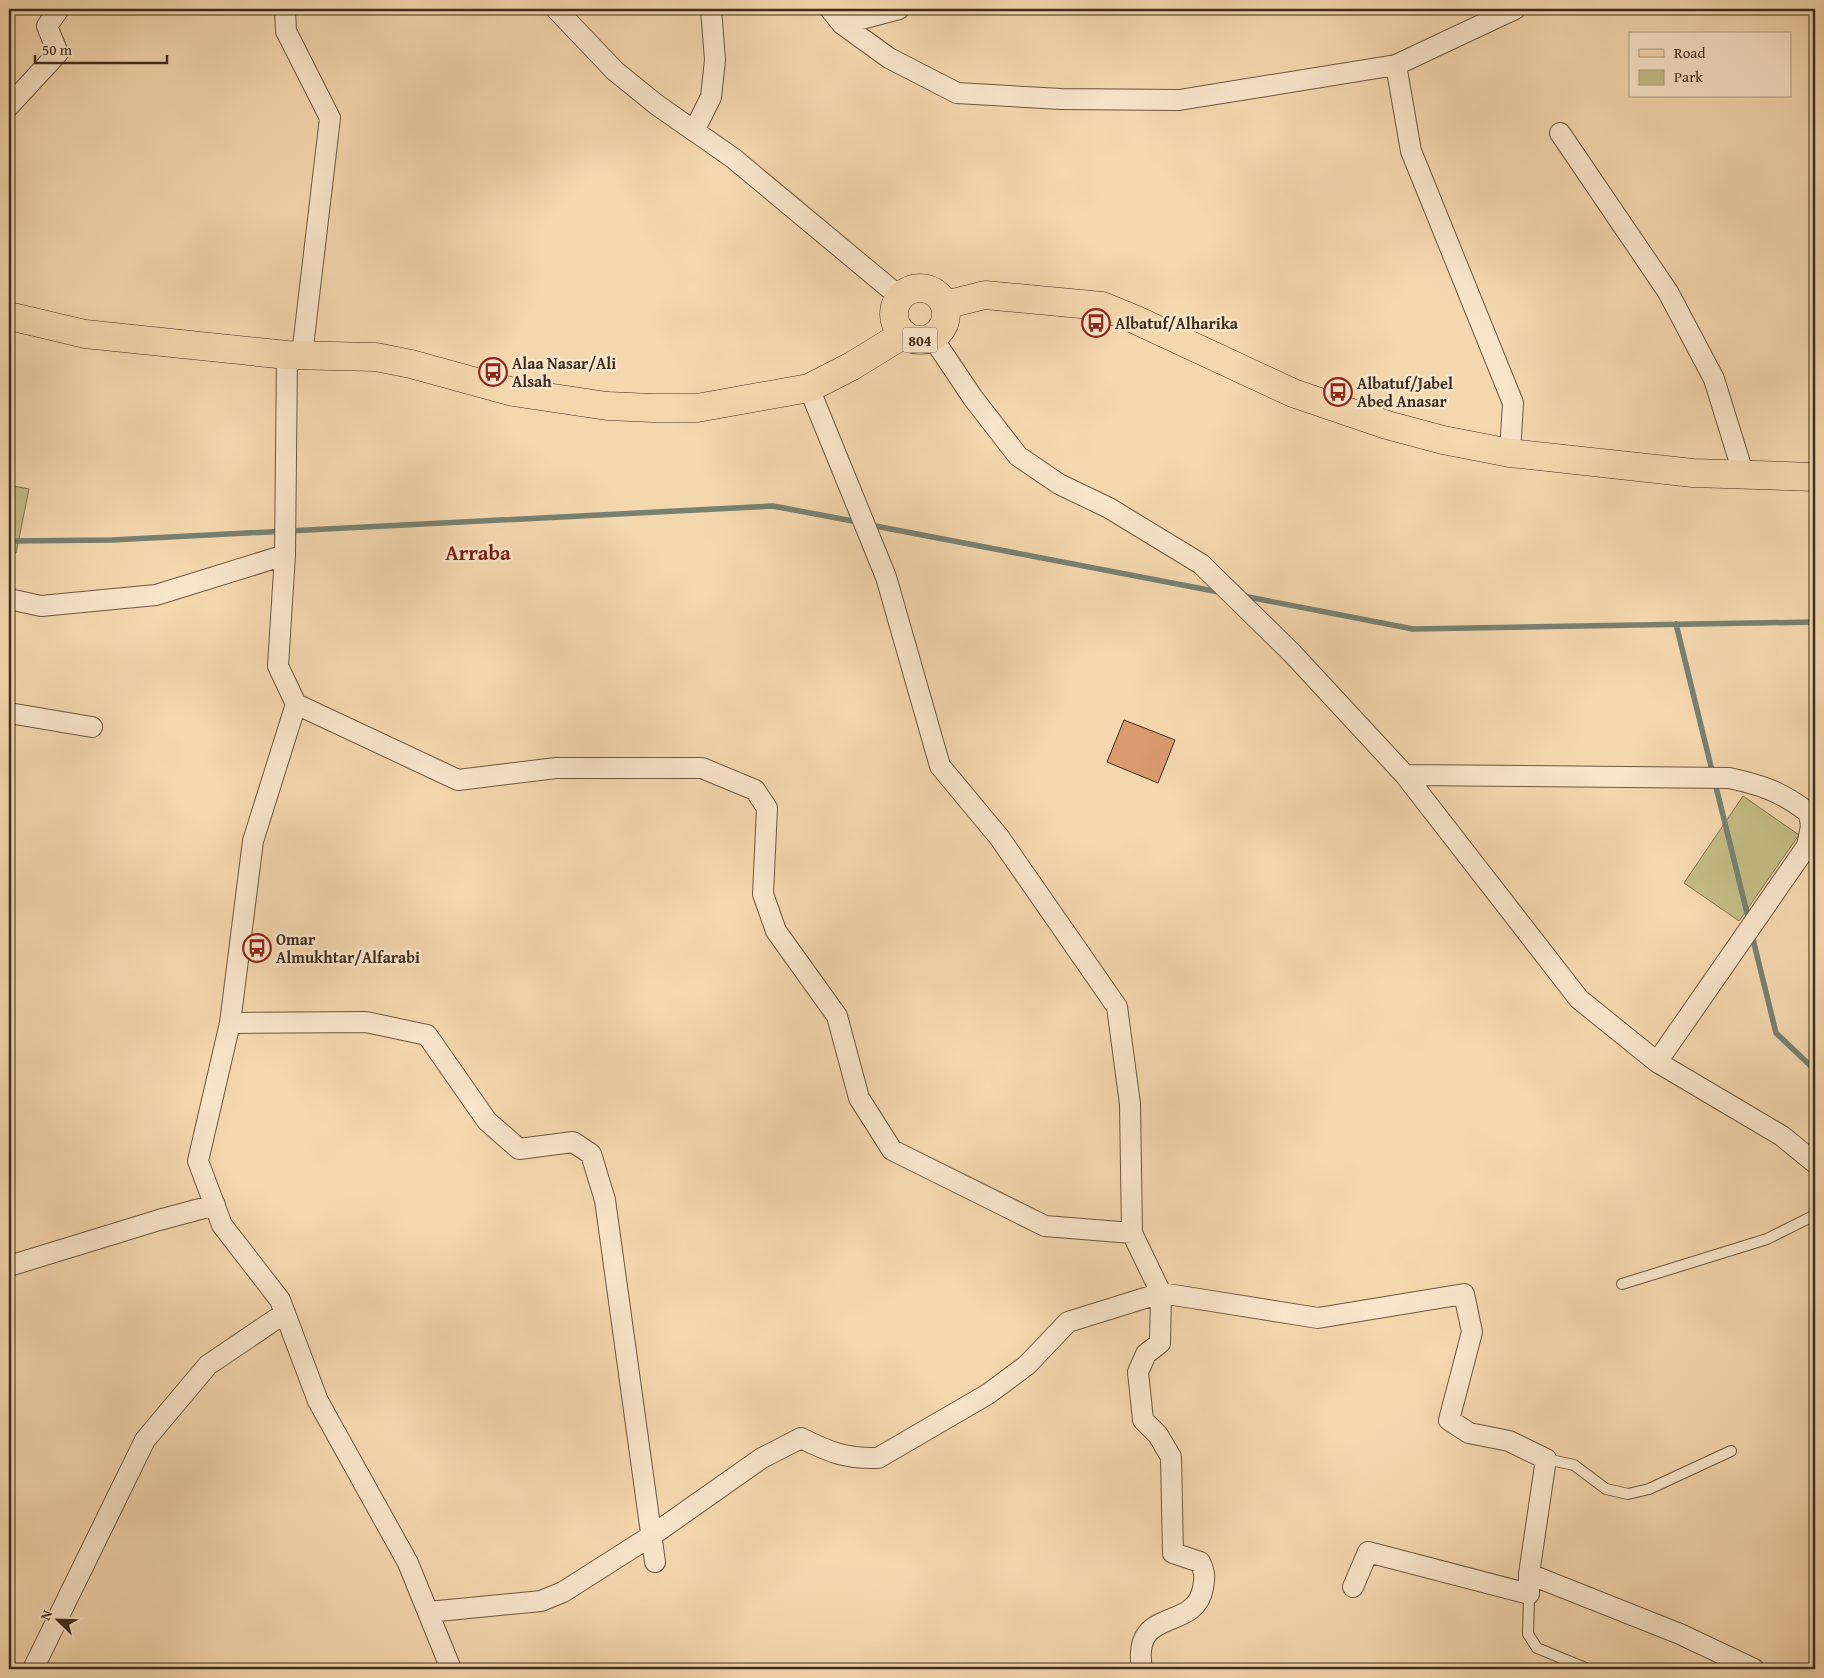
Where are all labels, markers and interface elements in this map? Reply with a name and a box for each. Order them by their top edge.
scale bar [35,32,168,64]
legend [1629,32,1792,98]
text: 50 m [42,39,73,60]
text: Road [1674,42,1705,63]
text: Park [1674,66,1703,87]
bus stop icon: Albatuf/Alharika [1081,308,1111,338]
place label: Albatuf/Alharika [1115,311,1239,335]
road number: 804 [902,328,938,352]
place label: Alaa Nasar/Ali Alsah [512,351,616,393]
bus stop icon: Alaa Nasar/Ali Alsah [478,357,508,387]
place label: Albatuf/Jabel Abed Anasar [1357,371,1453,413]
bus stop icon: Albatuf/Jabel Abed Anasar [1323,377,1353,407]
district label: Arraba [445,537,511,568]
place label: Omar Almukhtar/Alfarabi [276,927,420,969]
bus stop icon: Omar Almukhtar/Alfarabi [242,933,272,963]
north arrow [32,1596,82,1646]
text: N [35,1606,57,1623]

